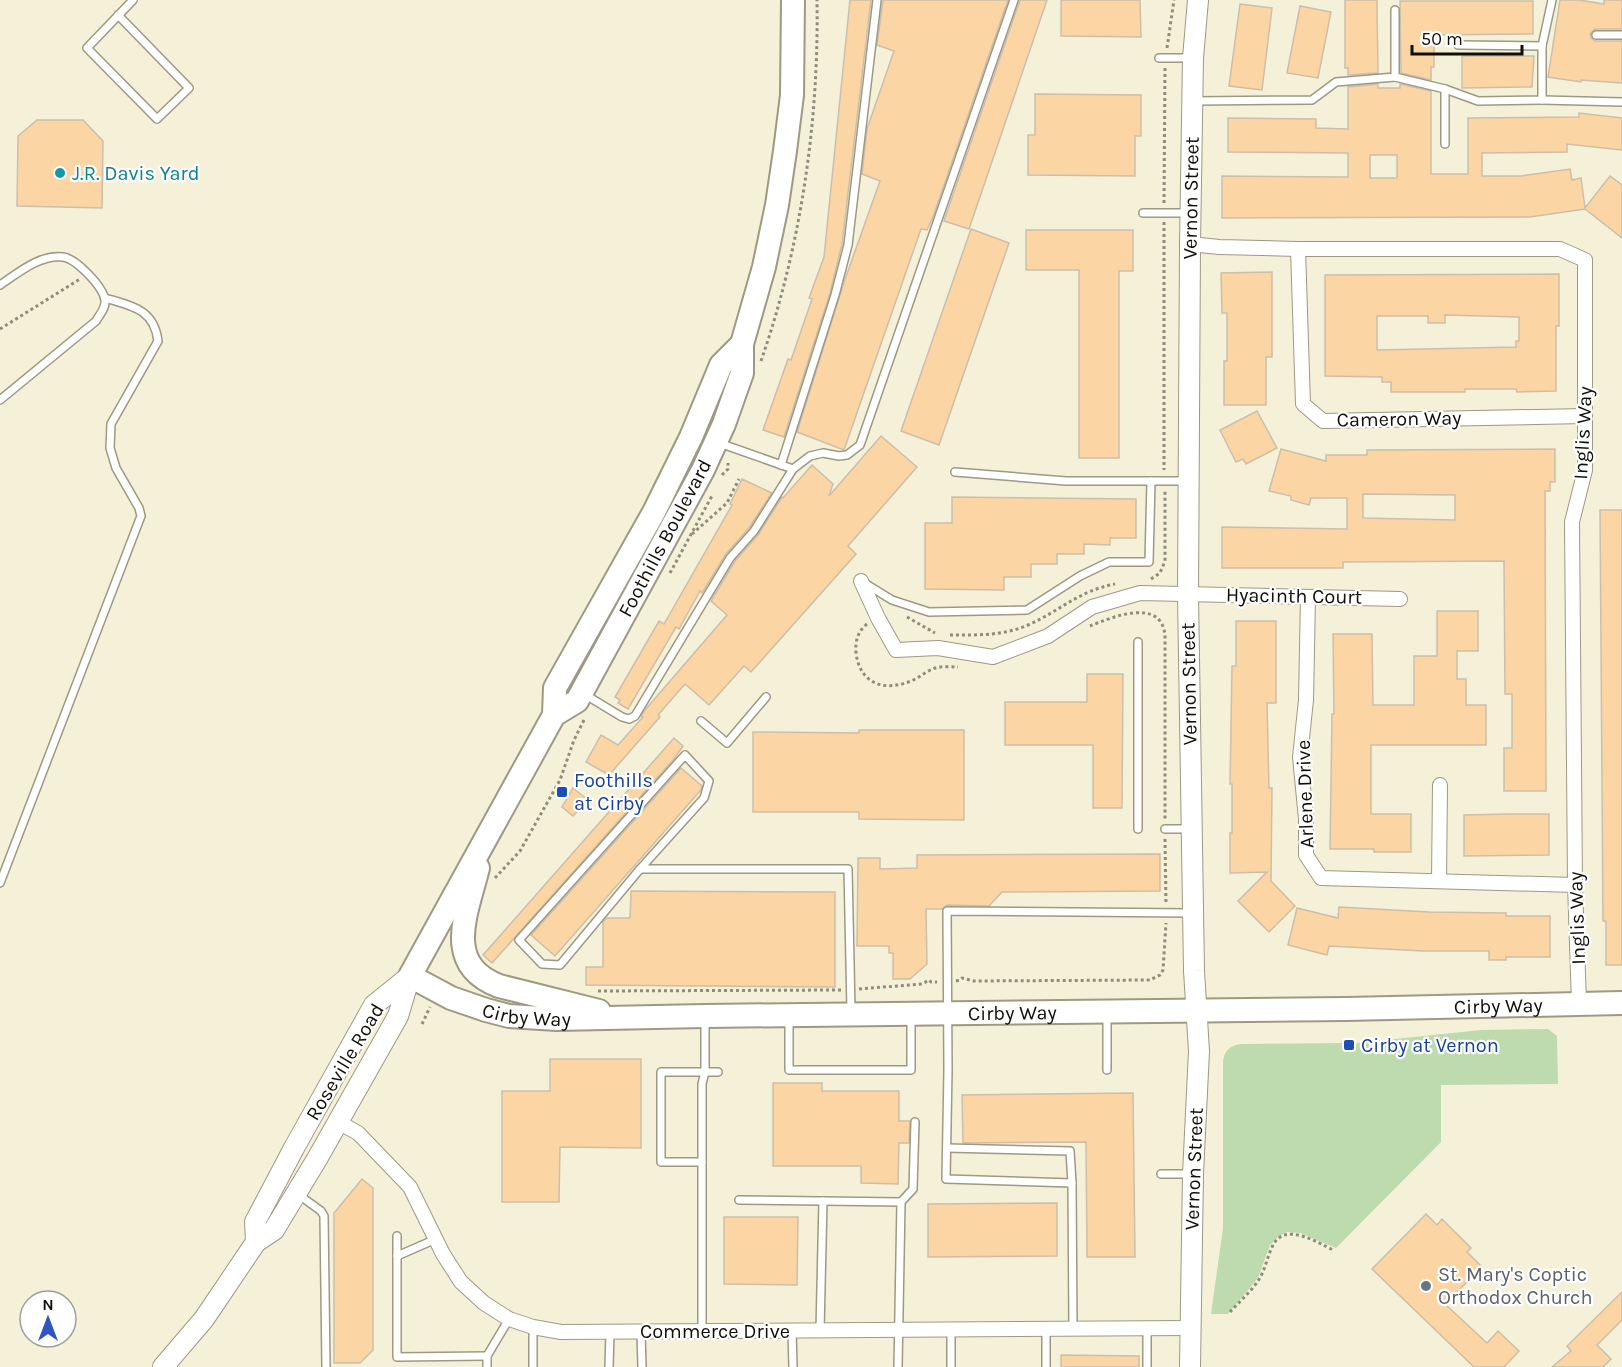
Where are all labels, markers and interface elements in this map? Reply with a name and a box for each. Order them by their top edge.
scale bar [1412,18,1522,56]
text: 50 m [1421,28,1463,50]
street label: Vernon Street [1178,136,1204,260]
place label: J.R. Davis Yard [72,162,200,185]
marker: J.R. Davis Yard [53,166,67,180]
street label: Inglis Way [1569,386,1597,480]
street label: Cameron Way [1336,406,1462,432]
street label: Foothills Boulevard [614,455,716,621]
street label: Hyacinth Court [1226,583,1363,609]
street label: Vernon Street [1176,622,1202,746]
street label: Arlene Drive [1292,739,1318,849]
place label: Foothills at Cirby [574,769,653,815]
marker: Foothills at Cirby [555,785,569,799]
street label: Inglis Way [1564,871,1590,965]
street label: Cirby Way [1454,993,1543,1018]
street label: Cirby Way [480,998,571,1031]
street label: Roseville Road [301,999,389,1125]
street label: Cirby Way [968,1001,1057,1025]
place label: Cirby at Vernon [1361,1034,1499,1057]
marker: Cirby at Vernon [1342,1038,1356,1052]
street label: Vernon Street [1180,1107,1208,1231]
place label: St. Mary's Coptic Orthodox Church [1438,1263,1592,1309]
marker: St. Mary's Coptic Orthodox Church [1419,1279,1433,1293]
north arrow [18,1289,78,1349]
text: N [42,1295,54,1314]
street label: Commerce Drive [640,1320,790,1343]

